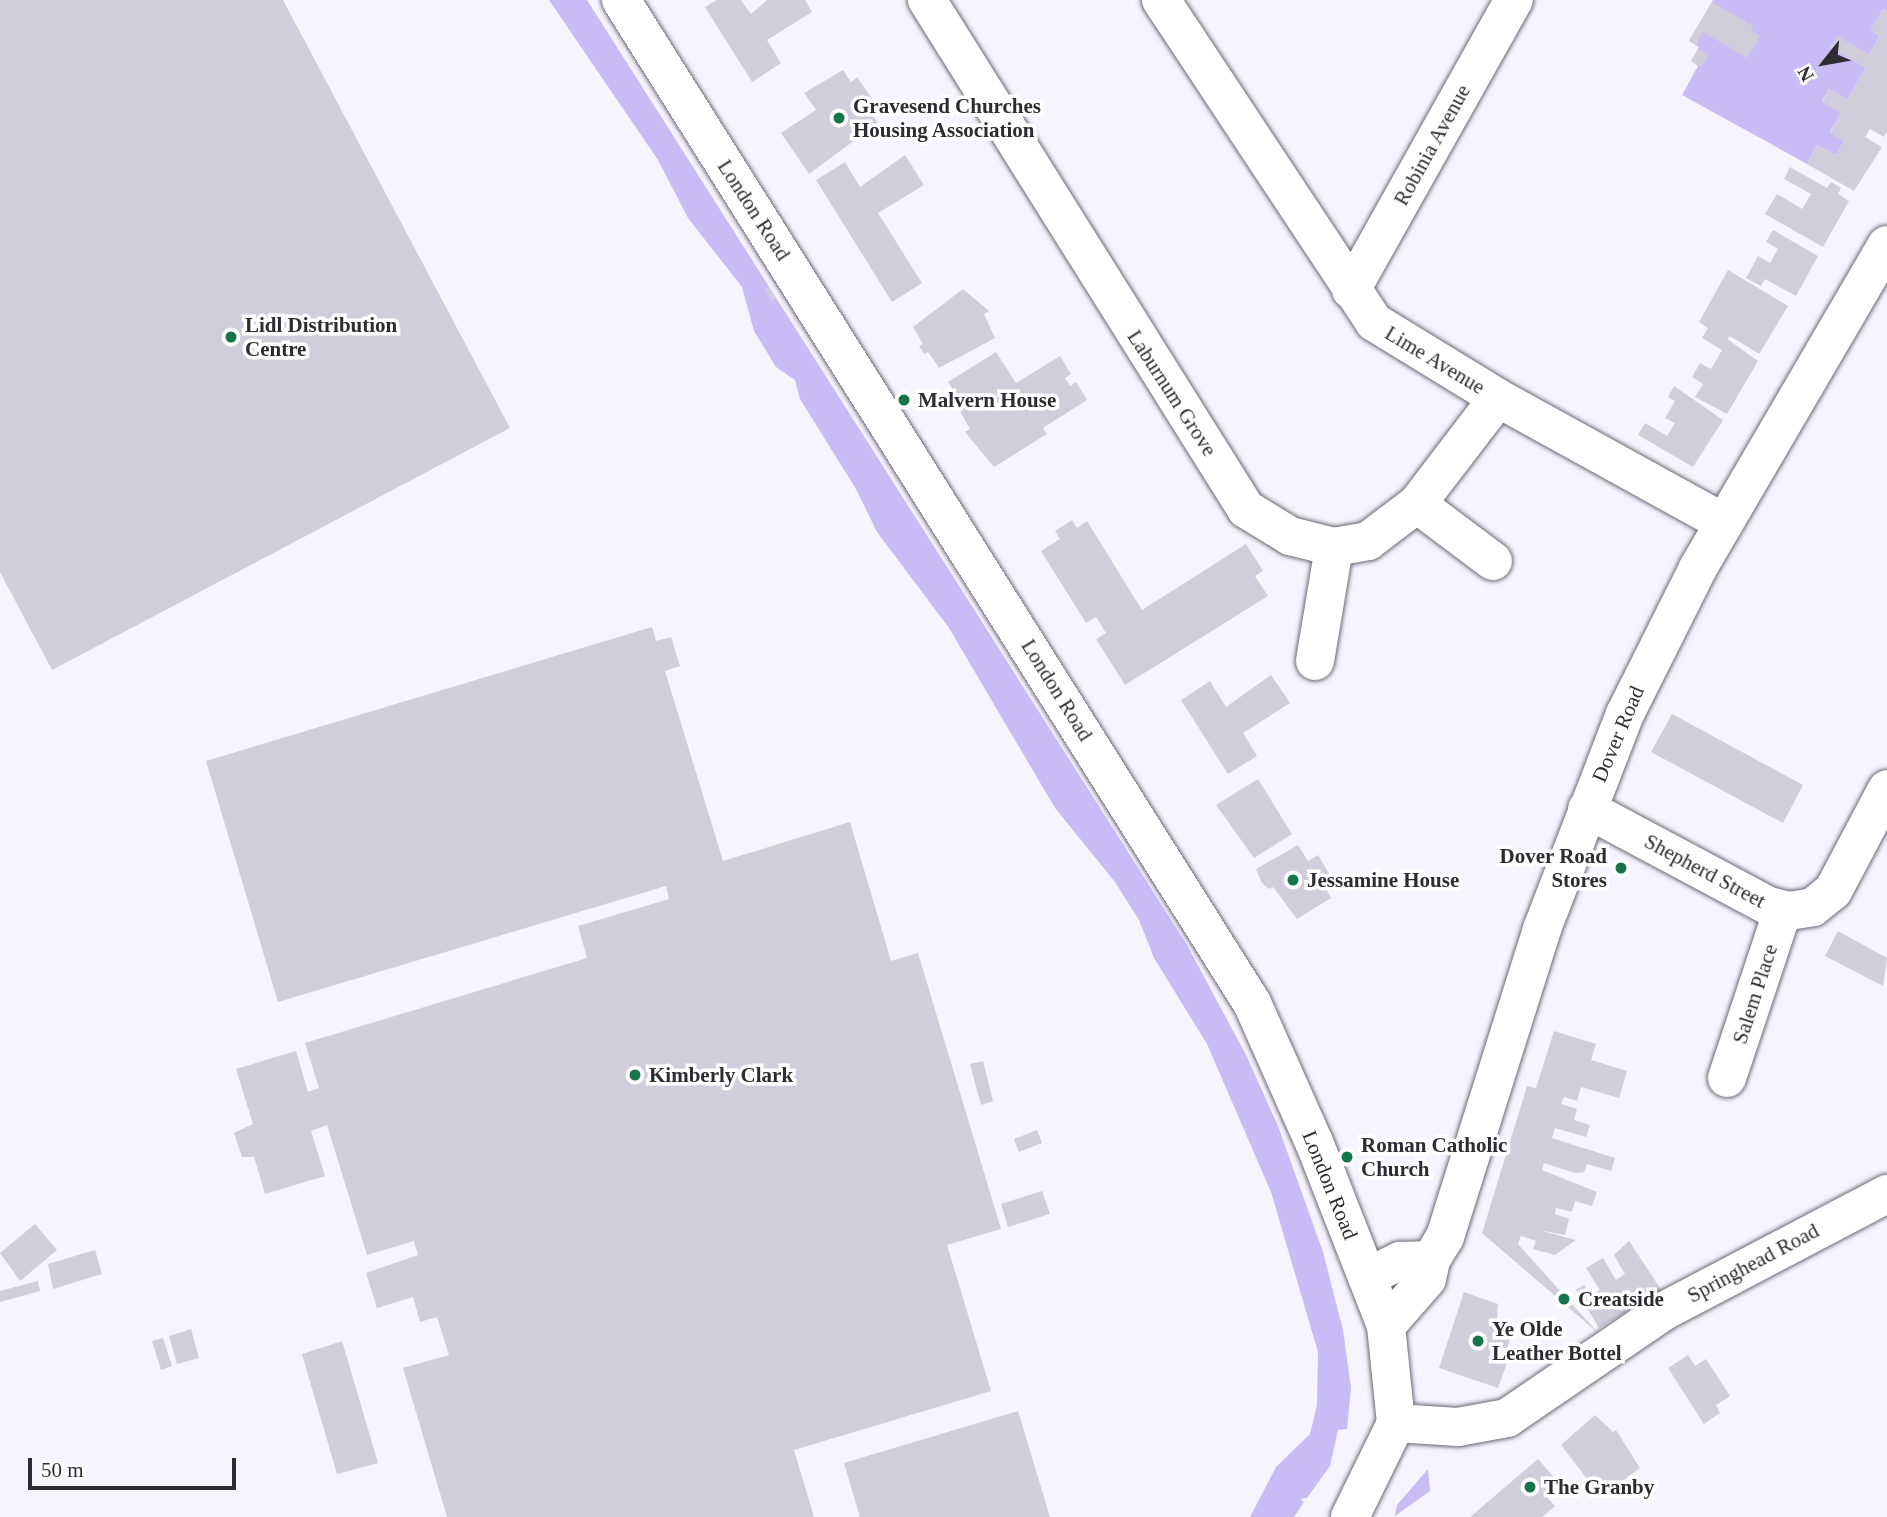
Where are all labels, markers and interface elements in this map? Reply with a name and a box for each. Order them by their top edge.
north arrow [1789,28,1859,98]
text: N [1793,63,1818,85]
street label: Robinia Avenue [1388,80,1476,210]
place label: Gravesend Churches Housing Association [853,93,1041,143]
marker: Gravesend Churches Housing Association [831,110,847,126]
street label: London Road [712,155,796,265]
place label: Lidl Distribution Centre [245,312,397,362]
street label: Lime Avenue [1380,320,1490,400]
street label: Laburnum Grove [1122,325,1222,461]
marker: Lidl Distribution Centre [223,329,239,345]
place label: Malvern House [918,387,1056,413]
marker: Malvern House [896,392,912,408]
street label: London Road [1016,635,1098,745]
street label: Dover Road [1586,682,1650,786]
street label: Shepherd Street [1640,829,1770,913]
place label: Dover Road Stores [1499,843,1607,893]
marker: Dover Road Stores [1613,860,1629,876]
place label: Jessamine House [1307,867,1459,893]
marker: Jessamine House [1285,872,1301,888]
street label: Salem Place [1727,941,1783,1047]
place label: Kimberly Clark [649,1062,793,1088]
marker: Kimberly Clark [627,1067,643,1083]
street label: London Road [1297,1127,1363,1243]
place label: Roman Catholic Church [1361,1132,1507,1182]
marker: Roman Catholic Church [1339,1149,1355,1165]
street label: Springhead Road [1683,1218,1823,1308]
place label: Creatside [1578,1286,1664,1312]
marker: Creatside [1556,1291,1572,1307]
place label: Ye Olde Leather Bottel [1492,1316,1622,1366]
marker: Ye Olde Leather Bottel [1470,1333,1486,1349]
scale bar [32,1444,240,1488]
text: 50 m [41,1458,84,1482]
place label: The Granby [1544,1474,1654,1500]
marker: The Granby [1522,1479,1538,1495]

